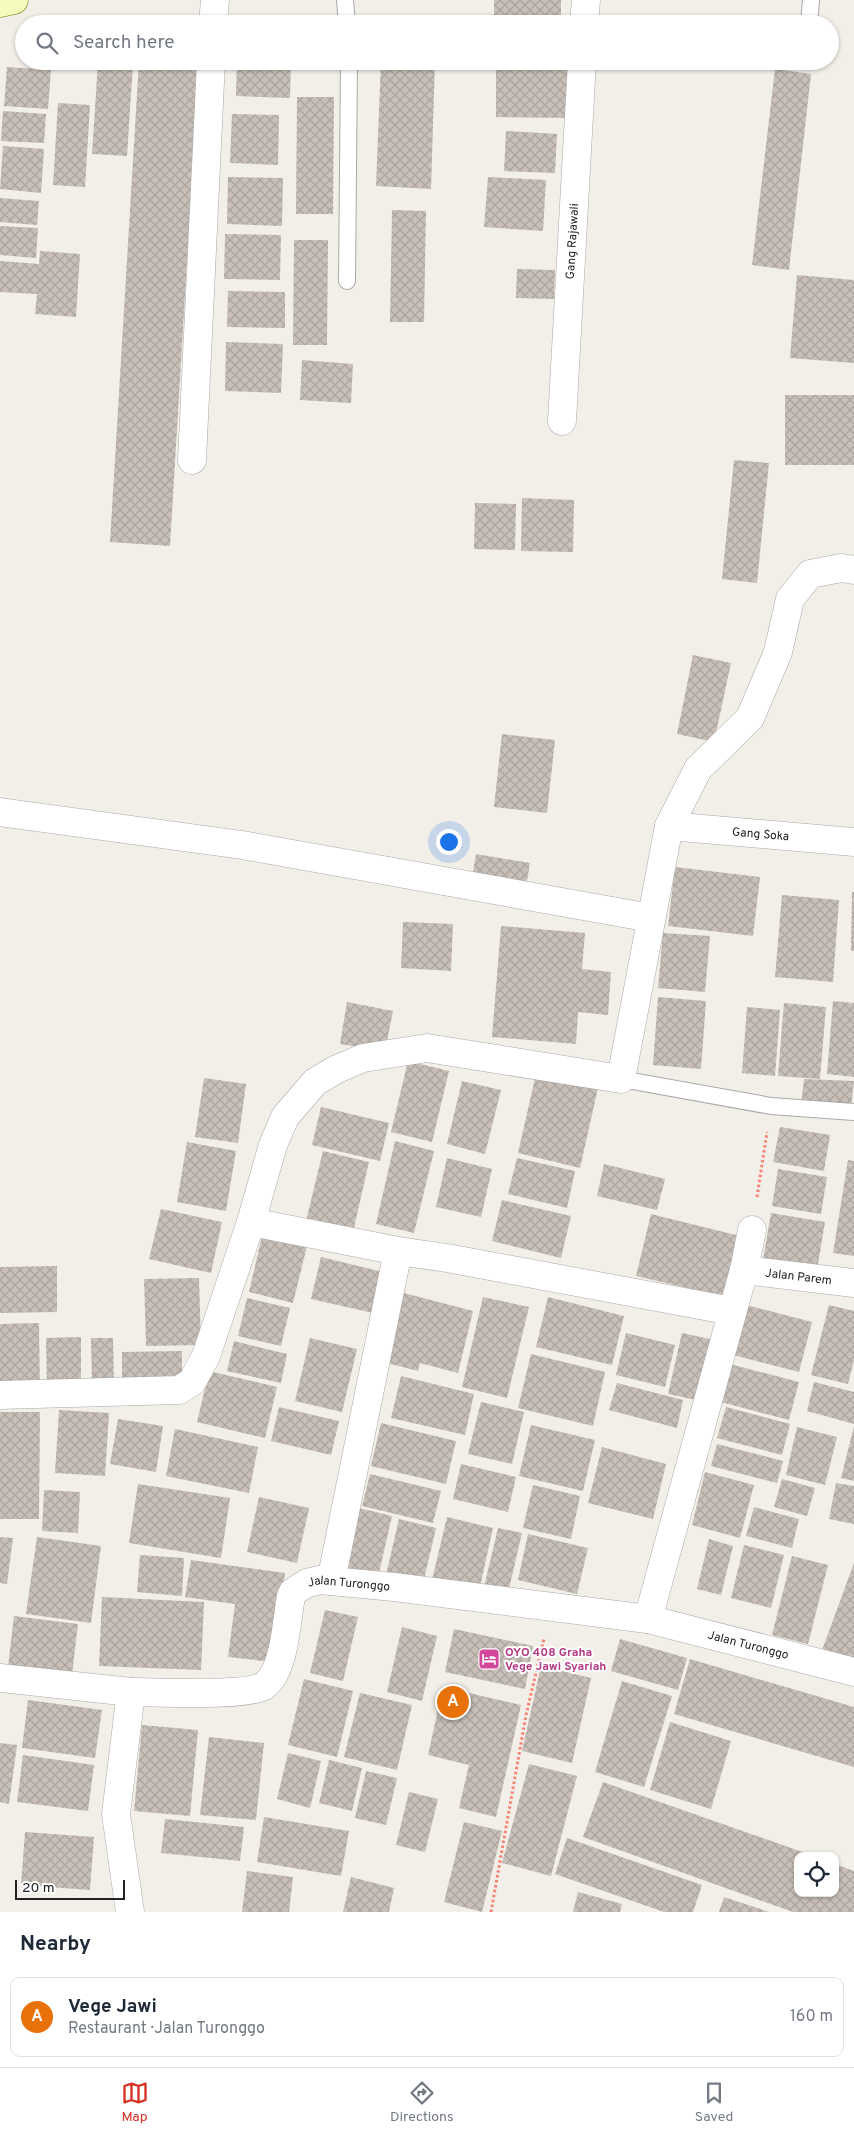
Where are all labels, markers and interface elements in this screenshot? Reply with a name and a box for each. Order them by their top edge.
search box [15,15,839,70]
icon: search [33,29,61,57]
text: Search here [73,31,175,55]
street label: Gang Rajawali [563,203,583,280]
street label: Gang Soka [731,824,790,845]
your location [436,829,462,855]
street label: Jalan Parem [764,1266,833,1289]
street label: Jalan Turonggo [306,1573,391,1596]
street label: Jalan Turonggo [706,1628,791,1664]
place label: OYO 408 Graha Vege Jawi Syariah [505,1645,606,1675]
hotel icon: OYO 408 Graha Vege Jawi Syariah [477,1647,501,1671]
pin: A [437,1683,469,1721]
map controls [794,1852,839,1897]
button: locate [794,1852,839,1897]
scale bar [15,1877,125,1900]
text: 20 m [22,1880,55,1897]
text: Nearby [20,1931,91,1958]
text: Vege Jawi [68,1995,157,2019]
text: A [31,2007,43,2027]
text: 160 m [790,2007,833,2027]
text: Restaurant · Jalan Turonggo [68,2019,265,2039]
tab: Map [121,2079,149,2126]
tab: Directions [390,2079,454,2126]
tab: Saved [695,2079,733,2126]

